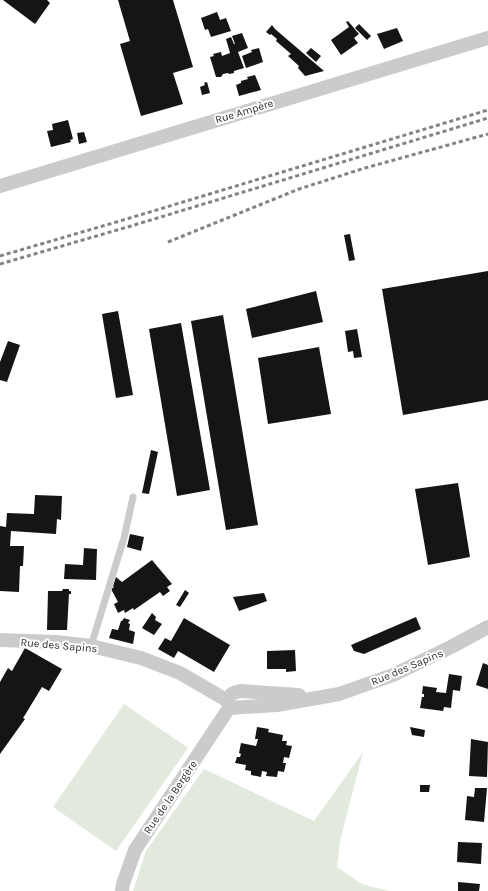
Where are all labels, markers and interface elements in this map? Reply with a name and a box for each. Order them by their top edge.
street label: Rue Ampère [214,96,275,126]
street label: Rue des Sapins [20,636,98,655]
street label: Rue des Sapins [369,646,445,688]
street label: Rue de la Bergère [141,758,200,837]

